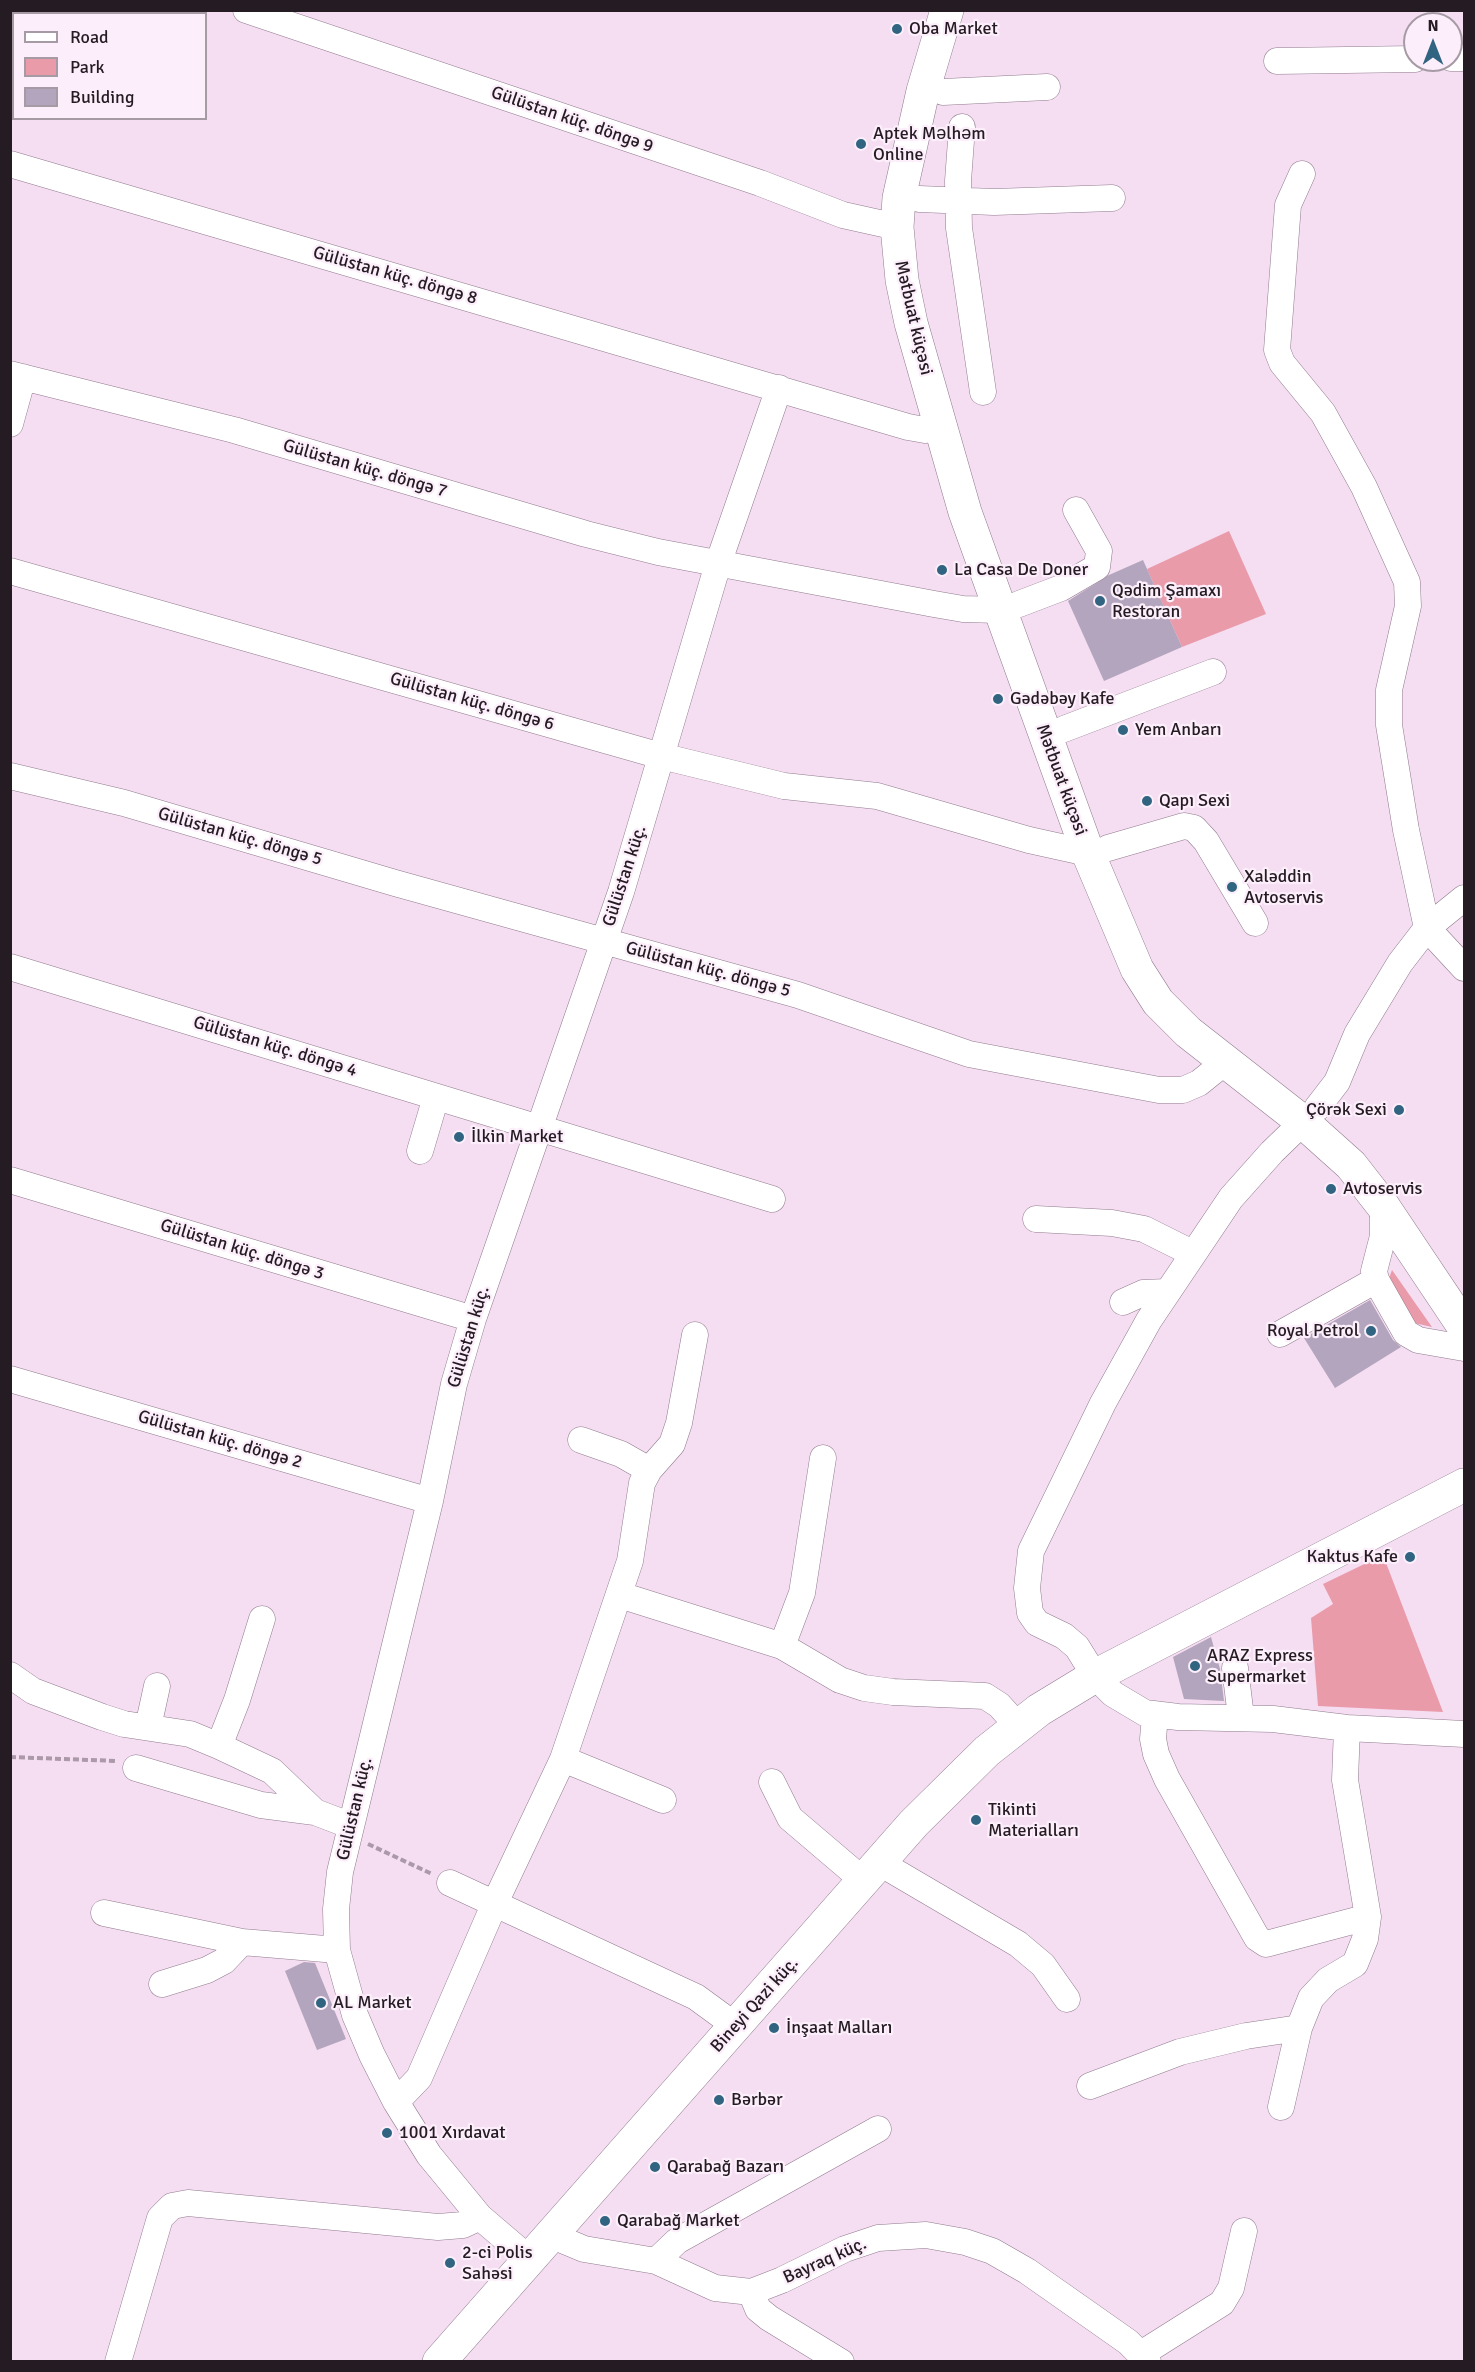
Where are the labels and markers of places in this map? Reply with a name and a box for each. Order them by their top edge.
place label: Oba Market [909,18,998,40]
marker: Oba Market [890,22,904,36]
place label: Aptek Mәlhәm Online [873,123,986,166]
marker: Aptek Mәlhәm Online [854,137,868,151]
place label: La Casa De Doner [954,559,1088,581]
marker: La Casa De Doner [935,563,949,577]
place label: Qədim Şamaxı Restoran [1112,580,1221,622]
marker: Qədim Şamaxı Restoran [1093,594,1107,608]
place label: Gədəbəy Kafe [1010,688,1114,710]
marker: Gədəbəy Kafe [991,692,1005,706]
place label: Yem Anbarı [1135,719,1222,741]
marker: Yem Anbarı [1116,723,1130,737]
place label: Qapı Sexi [1159,790,1230,812]
marker: Qapı Sexi [1140,794,1154,808]
place label: Xaləddin Avtoservis [1244,866,1323,908]
marker: Xaləddin Avtoservis [1225,880,1239,894]
place label: Çörək Sexi [1306,1099,1387,1121]
marker: Çörək Sexi [1392,1103,1406,1117]
place label: İlkin Market [471,1126,563,1148]
marker: İlkin Market [452,1130,466,1144]
place label: Avtoservis [1343,1178,1422,1200]
marker: Avtoservis [1324,1182,1338,1196]
place label: Royal Petrol [1267,1320,1359,1342]
marker: Royal Petrol [1364,1324,1378,1338]
place label: Kaktus Kafe [1306,1546,1398,1568]
marker: Kaktus Kafe [1403,1550,1417,1564]
place label: ARAZ Express Supermarket [1207,1645,1313,1688]
marker: ARAZ Express Supermarket [1188,1659,1202,1673]
place label: Tikinti Materialları [988,1799,1079,1842]
marker: Tikinti Materialları [969,1813,983,1827]
place label: AL Market [333,1992,411,2014]
marker: AL Market [314,1996,328,2010]
place label: İnşaat Malları [786,2017,892,2039]
marker: İnşaat Malları [767,2021,781,2035]
place label: Bərbər [731,2089,783,2111]
marker: Bərbər [712,2093,726,2107]
place label: 1001 Xırdavat [399,2122,506,2144]
marker: 1001 Xırdavat [380,2126,394,2140]
place label: Qarabağ Bazarı [667,2156,784,2178]
marker: Qarabağ Bazarı [648,2160,662,2174]
place label: Qarabağ Market [617,2210,740,2232]
marker: Qarabağ Market [598,2214,612,2228]
place label: 2-ci Polis Sahəsi [462,2242,533,2284]
marker: 2-ci Polis Sahəsi [443,2256,457,2270]

